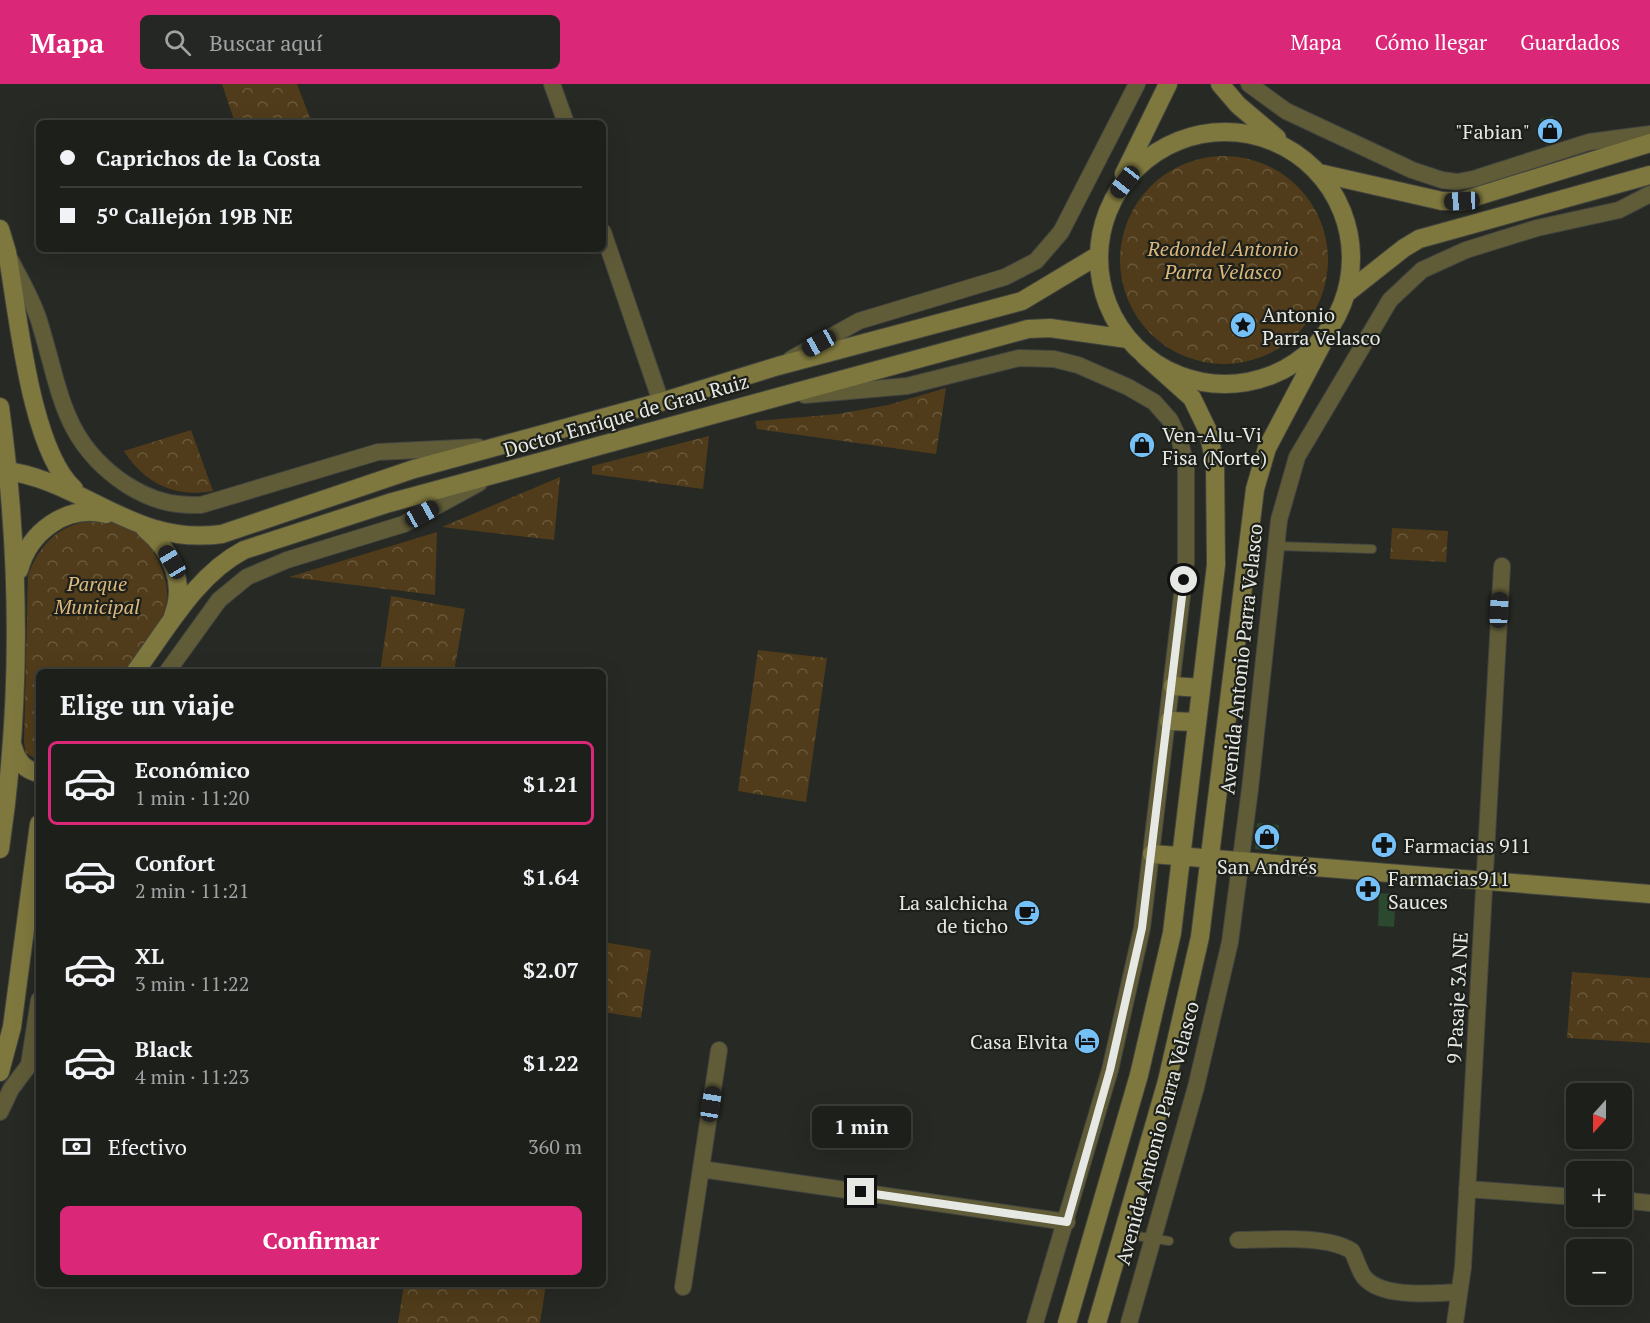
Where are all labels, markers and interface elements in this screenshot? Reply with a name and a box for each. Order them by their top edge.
search box [140,15,560,69]
text: Mapa [30,24,104,61]
icon: search [161,26,194,59]
text: Buscar aquí [209,28,323,57]
text: Mapa [1290,28,1342,56]
text: Cómo llegar [1375,28,1487,56]
text: Guardados [1520,28,1620,56]
shop icon: "Fabian" [1535,116,1565,146]
place label: "Fabian" [1455,118,1530,145]
text: Caprichos de la Costa [96,143,321,172]
car [1107,162,1143,202]
car [1444,191,1480,211]
text: 5º Callejón 19B NE [96,201,293,230]
park label: Redondel Antonio Parra Velasco [1147,235,1298,285]
place label: Antonio Parra Velasco [1262,301,1380,351]
place icon: Antonio Parra Velasco [1228,310,1258,340]
car [799,326,839,360]
street label: Doctor Enrique de Grau Ruiz [500,367,752,463]
place label: Ven-Alu-Vi Fisa (Norte) [1162,421,1267,471]
shop icon: Ven-Alu-Vi Fisa (Norte) [1127,430,1157,460]
car [402,497,442,531]
street label: Avenida Antonio Parra Velasco [1213,522,1269,796]
car [155,542,189,582]
route start [1170,566,1197,593]
park label: Parque Municipal [53,570,140,620]
car [1489,592,1509,628]
text: Elige un viaje [60,687,234,723]
text: Económico [135,755,250,784]
icon: car [63,756,117,810]
text: $1.21 [523,769,579,798]
text: 1 min · 11:20 [135,784,249,811]
shop icon: San Andrés [1252,822,1282,852]
pharmacy icon: Farmacias 911 [1369,830,1399,860]
place label: Farmacias 911 [1404,832,1531,859]
text: Confort [135,848,215,877]
icon: car [63,849,117,903]
place label: San Andrés [1217,853,1317,880]
text: $1.64 [523,862,579,891]
place label: Farmacias911 Sauces [1388,865,1510,915]
pharmacy icon: Farmacias911 Sauces [1353,874,1383,904]
text: 2 min · 11:21 [135,877,249,904]
place label: La salchicha de ticho [899,889,1008,939]
cafe icon: La salchicha de ticho [1012,898,1042,928]
street label: 9 Pasaje 3A NE [1440,931,1474,1065]
text: XL [135,941,164,970]
icon: car [63,942,117,996]
text: $2.07 [523,955,579,984]
text: 3 min · 11:22 [135,970,249,997]
street label: Avenida Antonio Parra Velasco [1109,998,1205,1268]
hotel icon: Casa Elvita [1072,1026,1102,1056]
place label: Casa Elvita [970,1028,1068,1055]
text: Black [135,1034,192,1063]
icon: car [63,1035,117,1089]
text: $1.22 [523,1048,579,1077]
text: 4 min · 11:23 [135,1063,249,1090]
north arrow [1566,1083,1632,1149]
map controls [1566,1083,1632,1305]
car [699,1085,723,1123]
callout: 1 min [812,1105,910,1147]
text: 1 min [834,1113,889,1140]
icon: cash [60,1130,93,1163]
text: Efectivo [108,1132,187,1161]
text: 360 m [528,1133,582,1160]
button: + [1566,1161,1632,1227]
route end [847,1178,874,1205]
button: Confirmar [60,1206,582,1275]
button: − [1566,1239,1632,1305]

